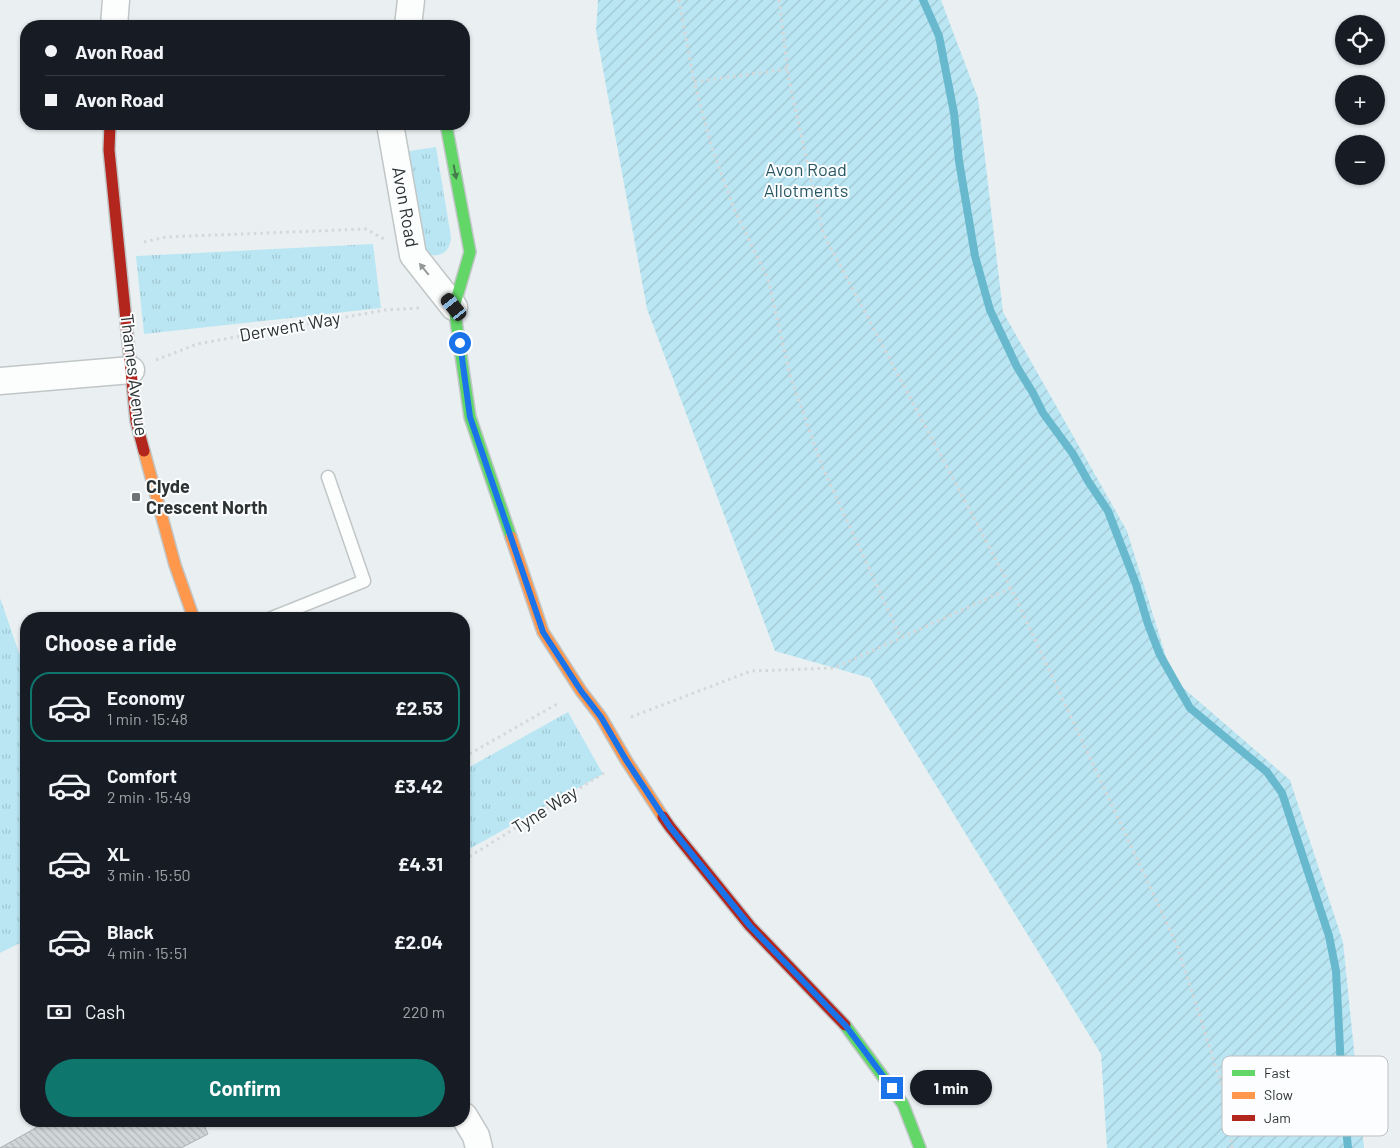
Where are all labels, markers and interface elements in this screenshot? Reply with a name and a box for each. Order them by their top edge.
map controls [1335,15,1385,185]
button: locate [1335,15,1385,65]
text: Avon Road [75,40,164,63]
button: + [1335,75,1385,125]
text: Avon Road [75,88,164,111]
button: − [1335,135,1385,185]
park label: Avon Road Allotments [764,158,848,201]
one-way arrow [451,164,459,179]
street label: Avon Road [388,165,424,249]
one-way arrow [418,262,429,275]
car [438,291,469,323]
street label: Derwent Way [238,306,342,346]
street label: Thames Avenue [117,313,153,437]
route start [449,332,471,354]
place label: Clyde Crescent North [146,475,268,518]
marker: Clyde Crescent North [130,491,142,503]
text: Choose a ride [45,629,177,655]
icon: car [47,685,92,730]
text: Economy [107,686,185,709]
text: £2.53 [395,696,443,719]
text: 1 min · 15:48 [107,709,188,728]
icon: car [47,763,92,808]
text: Comfort [107,764,177,787]
text: £3.42 [394,774,443,797]
street label: Tyne Way [508,780,581,838]
text: 2 min · 15:49 [107,787,191,806]
icon: car [47,841,92,886]
text: XL [107,842,130,865]
text: £4.31 [398,852,443,875]
text: 3 min · 15:50 [107,865,191,884]
icon: car [47,919,92,964]
text: Black [107,920,154,943]
text: £2.04 [394,930,443,953]
text: 4 min · 15:51 [107,943,187,962]
icon: cash [45,998,73,1026]
text: Cash [85,1000,126,1023]
text: 220 m [402,1002,445,1021]
legend [1222,1056,1388,1136]
button: Confirm [45,1059,445,1117]
text: Fast [1264,1064,1290,1081]
callout: 1 min [910,1070,992,1106]
route end [881,1077,903,1099]
text: 1 min [933,1078,969,1097]
text: Slow [1264,1086,1293,1103]
text: Jam [1264,1109,1291,1126]

